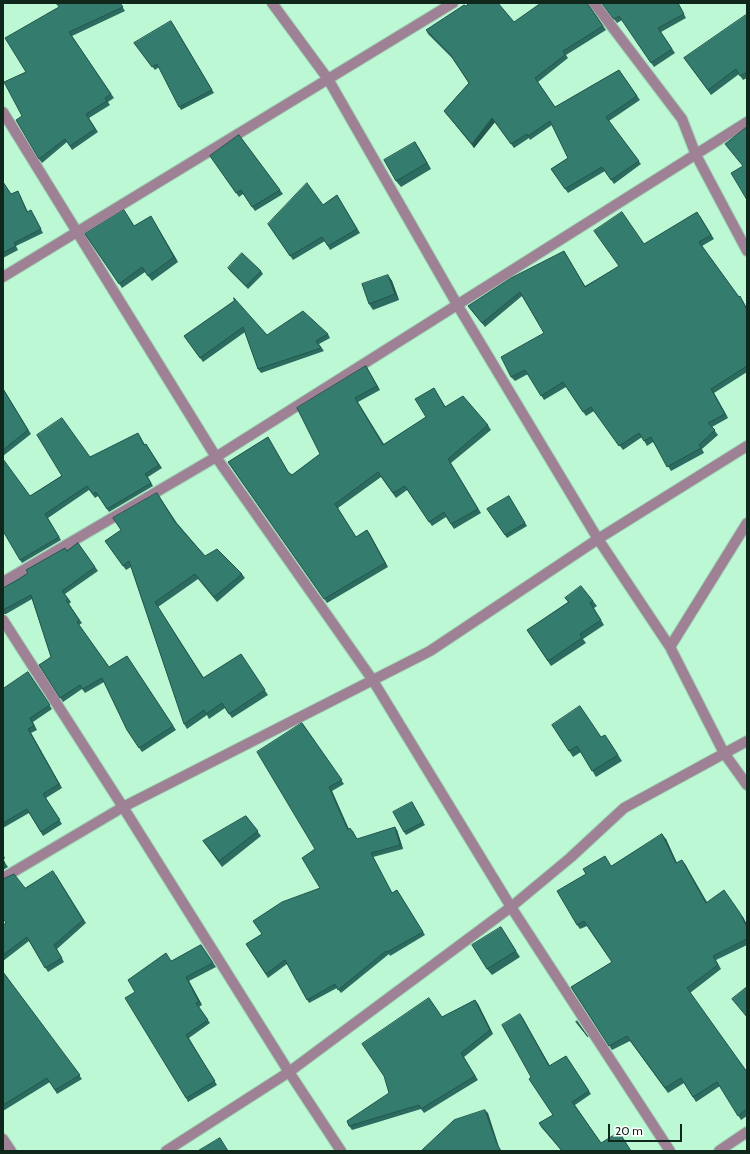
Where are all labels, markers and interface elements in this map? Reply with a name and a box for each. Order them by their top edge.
scale bar [610,1116,684,1142]
text: 20 m [615,1123,643,1138]

